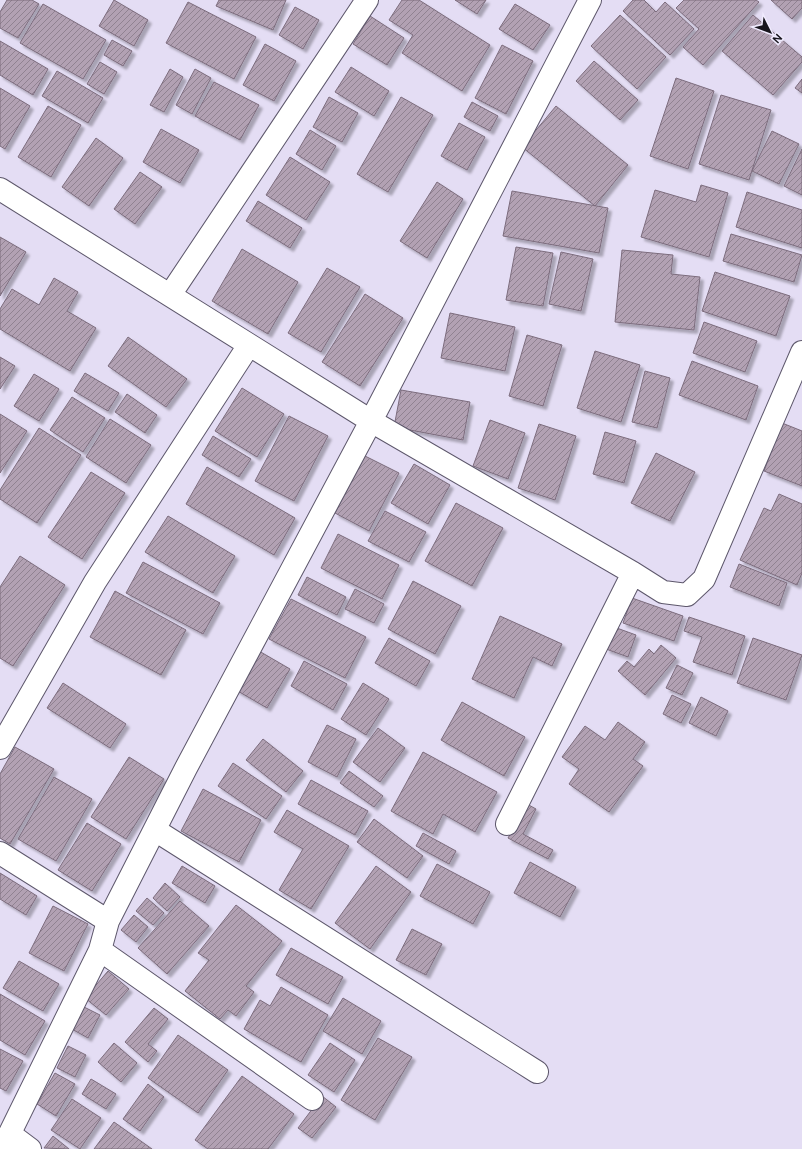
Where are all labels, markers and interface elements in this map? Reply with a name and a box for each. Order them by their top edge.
north arrow [750,12,790,52]
text: N [770,31,785,46]

